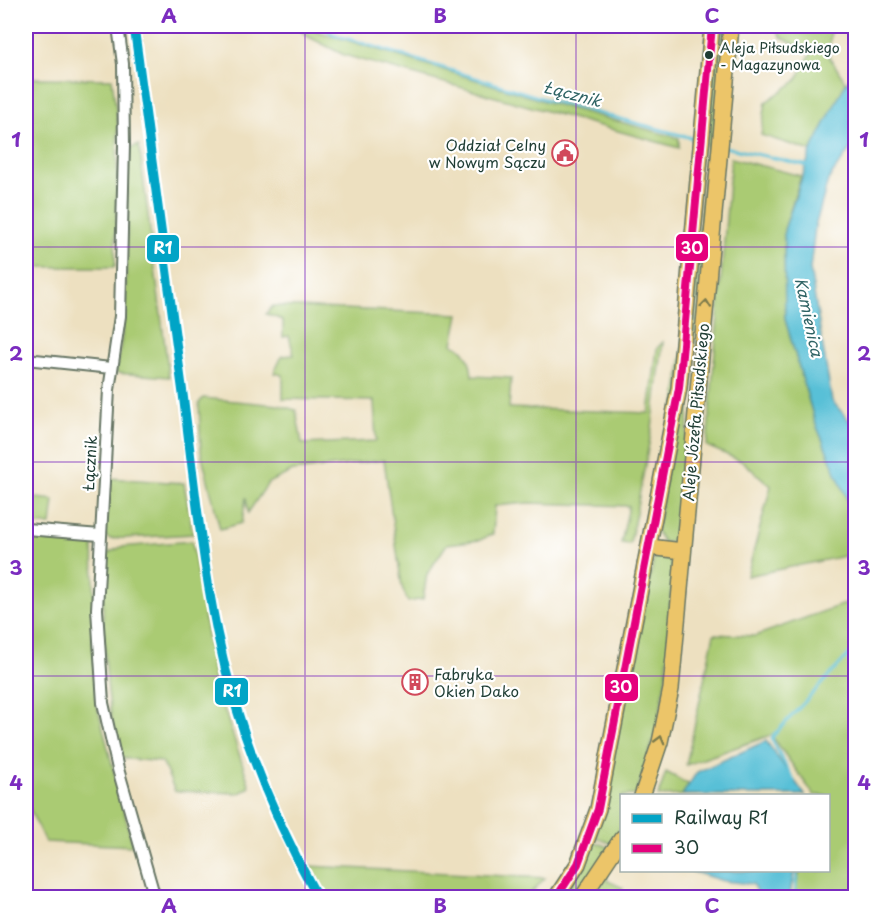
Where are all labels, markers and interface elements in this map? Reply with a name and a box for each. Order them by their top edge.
text: A [161,0,177,30]
text: B [433,0,447,30]
text: C [704,0,720,30]
place label: Aleja Piłsudskiego - Magazynowa [720,37,840,75]
marker: Aleja Piłsudskiego - Magazynowa [703,49,715,61]
water label: Łącznik [542,74,606,113]
text: 1 [11,124,21,154]
text: 1 [859,124,869,154]
place label: Oddział Celny w Nowym Sączu [429,133,546,173]
public building icon: Oddział Celny w Nowym Sączu [550,138,580,168]
line badge: 30 [675,233,709,262]
line badge: R1 [146,234,180,263]
text: R1 [154,235,173,259]
text: 30 [681,235,703,259]
water label: Kamienica [790,275,830,360]
one-way arrow [699,300,712,309]
street label: Aleje Józefa Piłsudskiego [676,322,714,502]
text: 2 [9,338,23,368]
text: 2 [857,338,871,368]
street label: Łącznik [76,435,102,491]
text: 3 [9,552,23,582]
text: 3 [857,552,871,582]
place label: Fabryka Okien Dako [434,662,519,702]
building icon: Fabryka Okien Dako [400,667,430,697]
line badge: 30 [604,673,639,702]
text: 30 [610,674,632,698]
line badge: R1 [214,677,249,706]
text: R1 [223,678,242,702]
one-way arrow [652,735,665,745]
text: 4 [9,767,23,797]
text: 4 [857,767,871,797]
legend [620,794,830,872]
text: Railway R1 [674,803,768,830]
text: 30 [674,833,699,860]
text: A [161,890,177,920]
text: B [433,890,447,920]
text: C [704,890,720,920]

